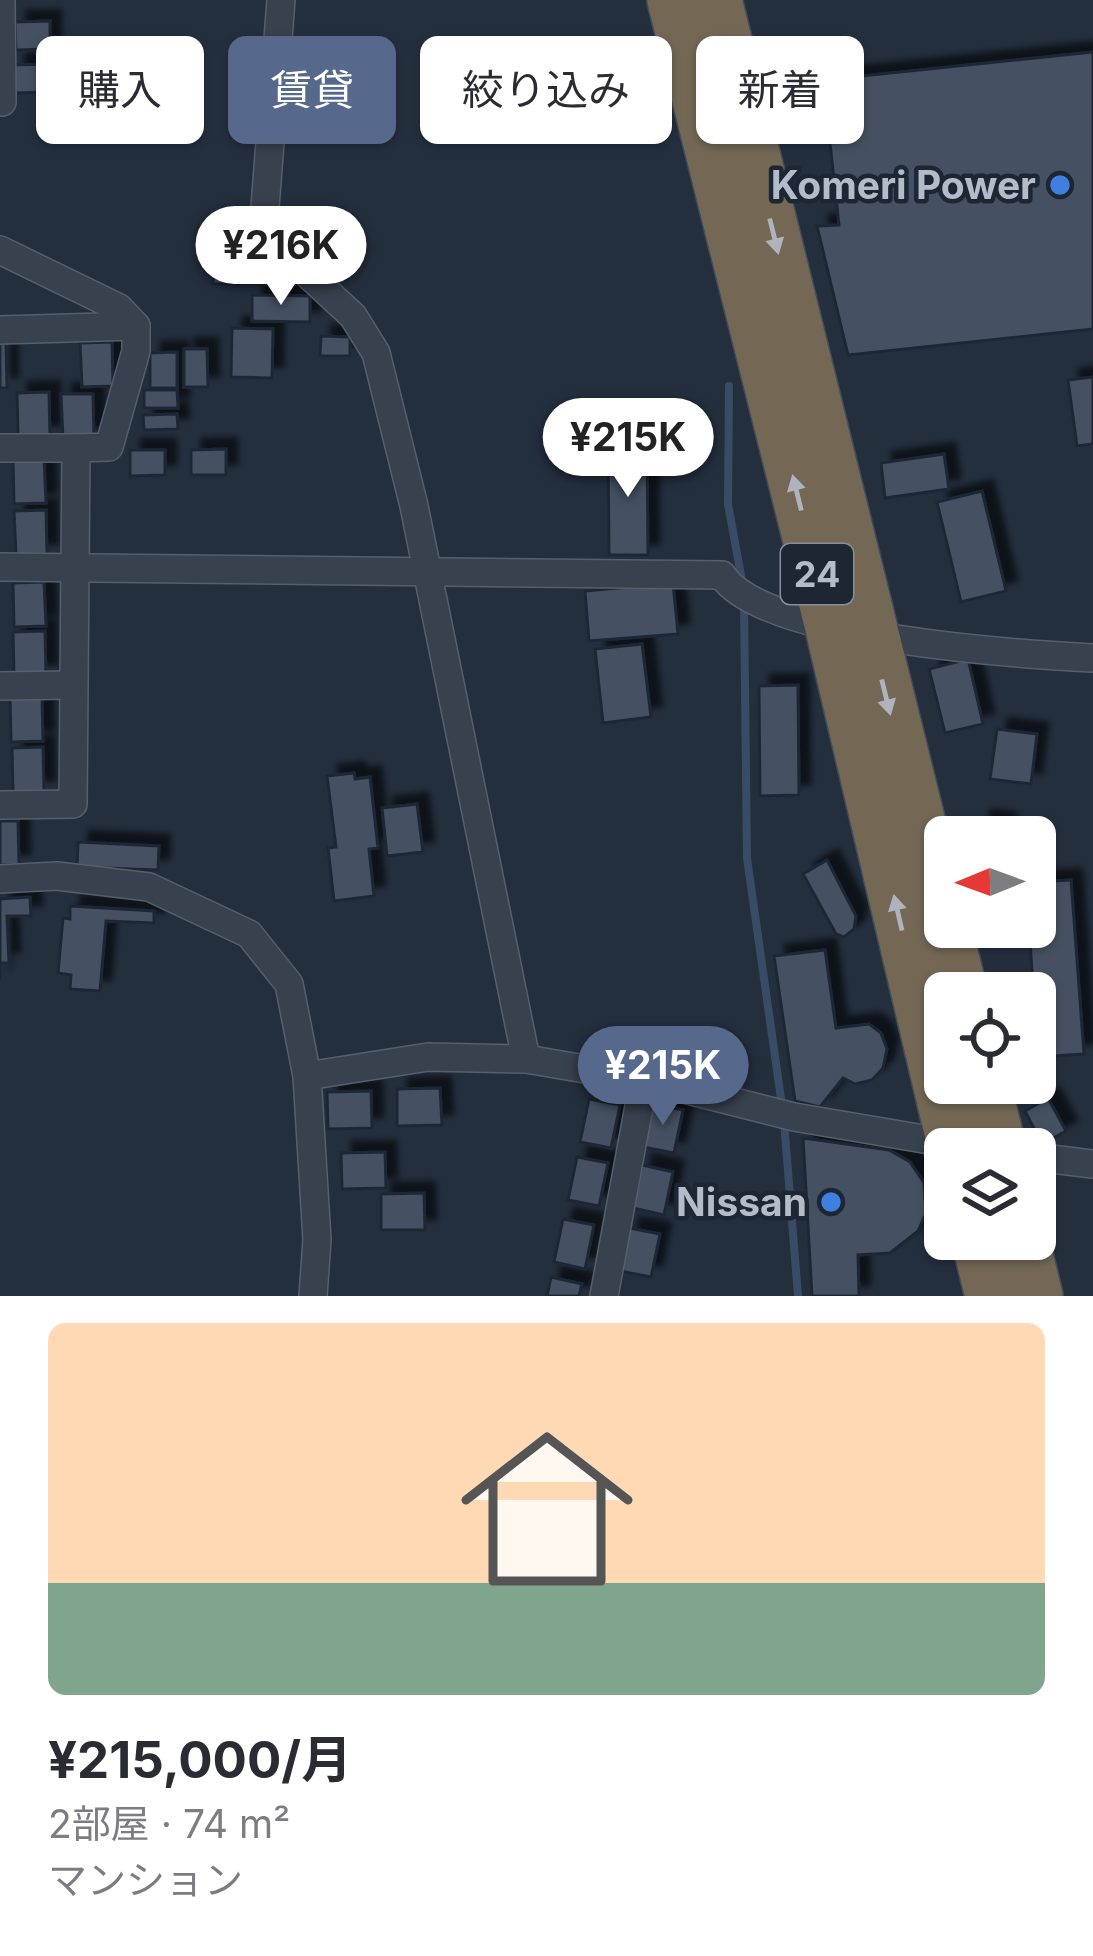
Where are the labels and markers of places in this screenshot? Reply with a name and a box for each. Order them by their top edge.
place label: Komeri Power [771,161,1036,208]
marker: Komeri Power [1047,172,1073,198]
pin: ¥216K [197,206,365,308]
pin: ¥215K [544,398,712,500]
pin: ¥215K [579,1026,747,1128]
place label: Nissan [676,1178,807,1225]
marker: Nissan [818,1189,844,1215]

